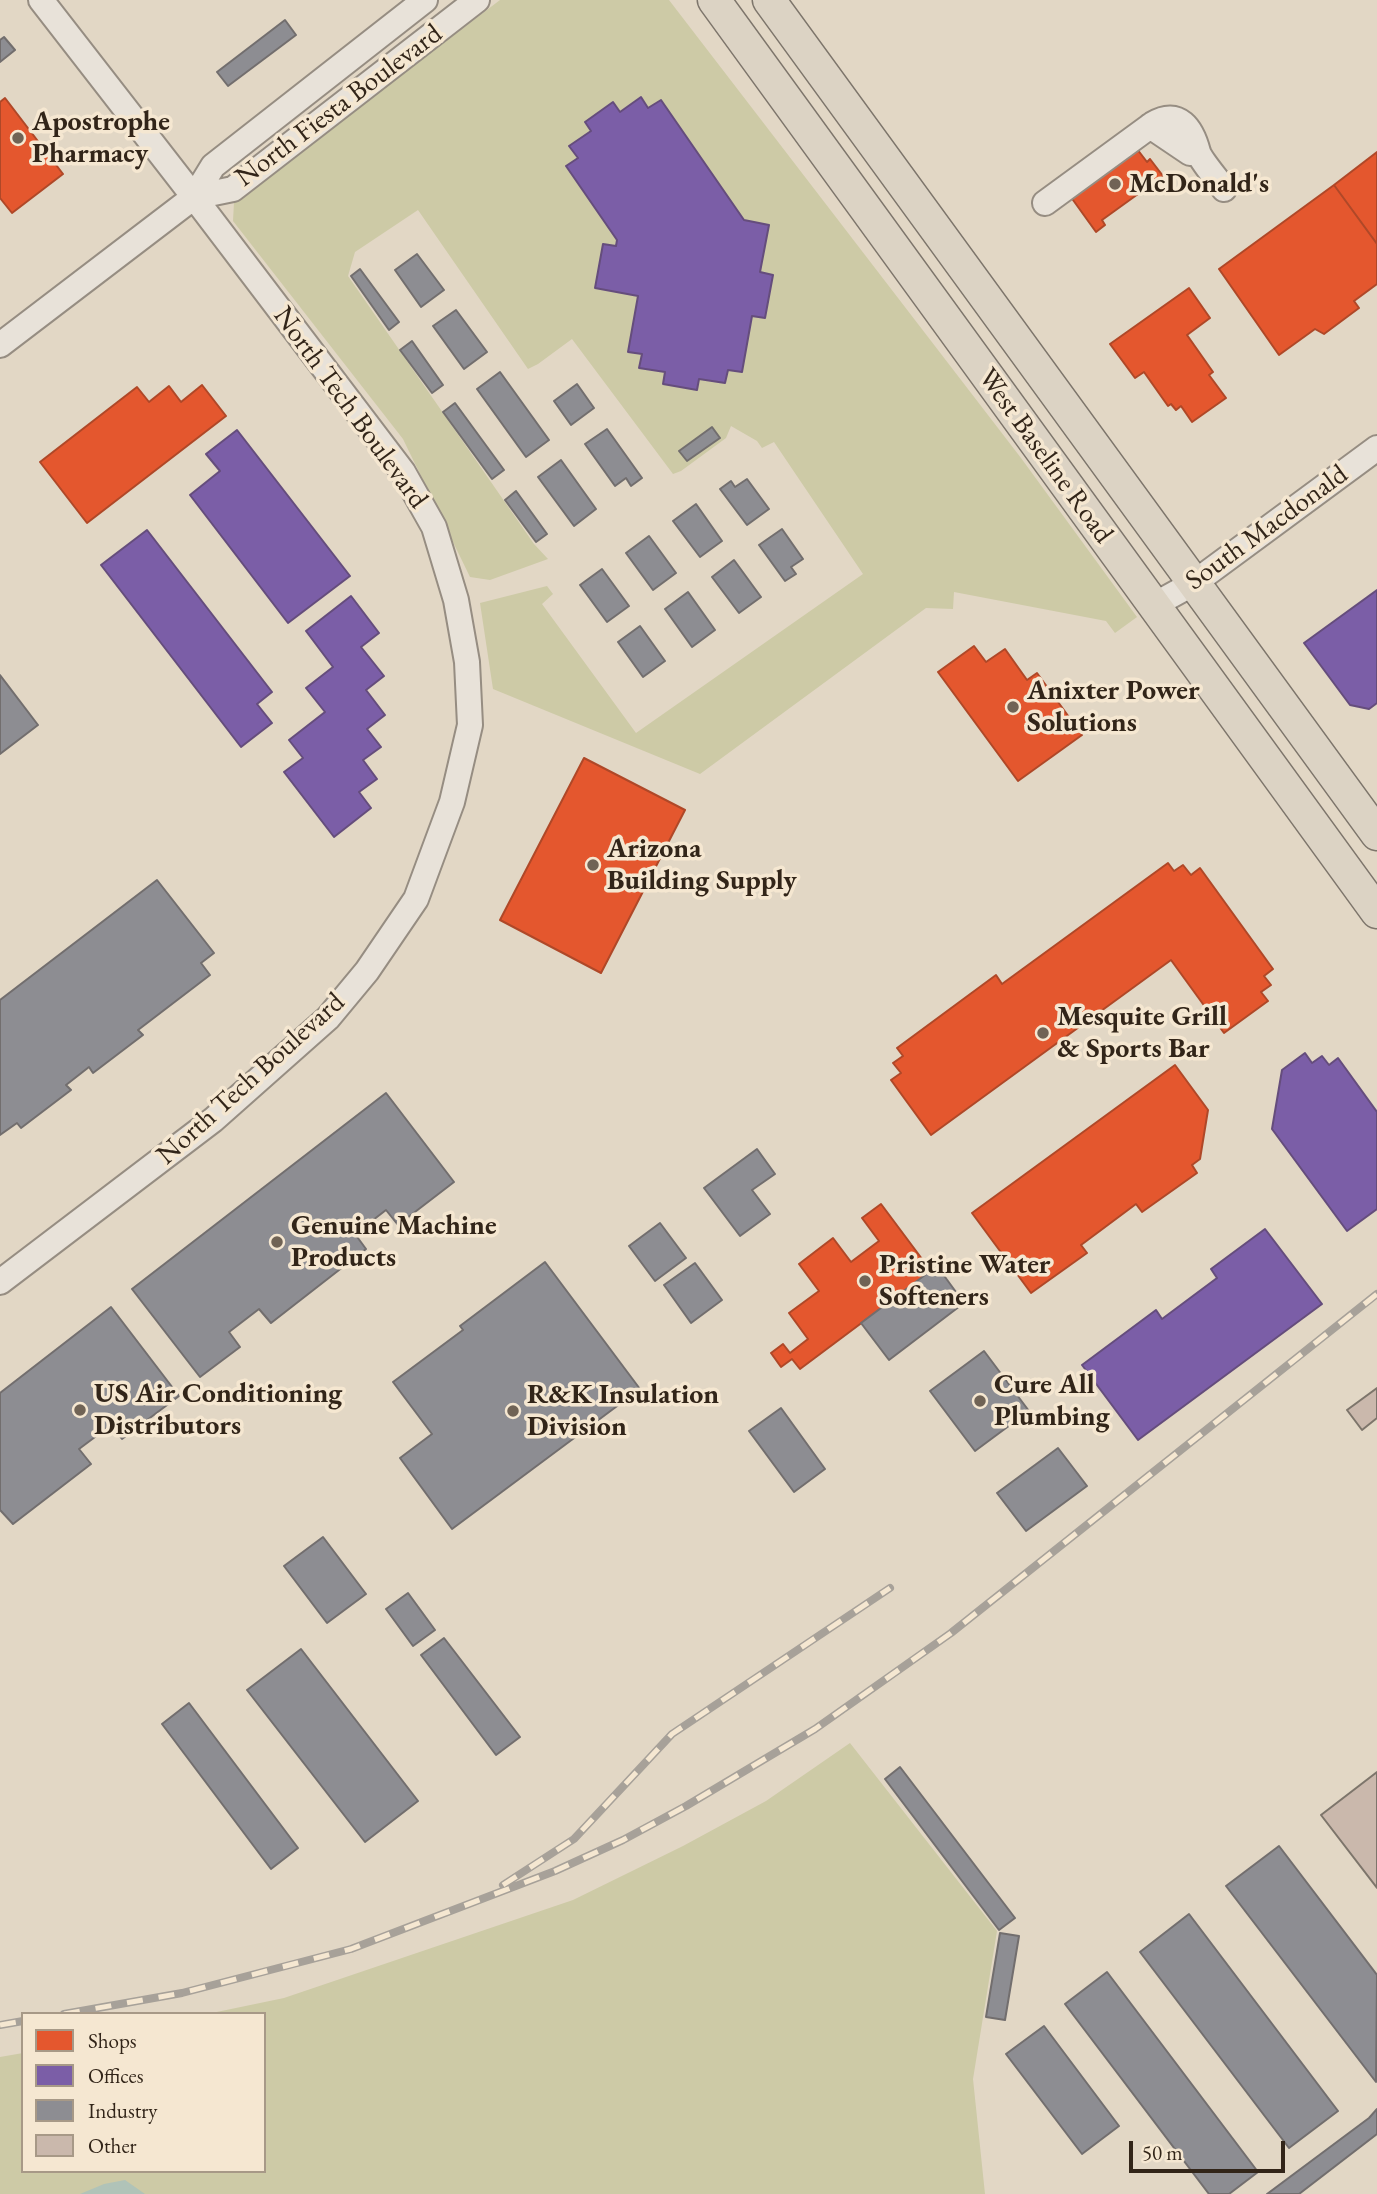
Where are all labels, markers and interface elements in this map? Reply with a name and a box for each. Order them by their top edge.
street label: North Fiesta Boulevard [229,17,449,195]
place label: Apostrophe Pharmacy [32,105,170,171]
marker: Apostrophe Pharmacy [10,130,26,146]
place label: McDonald's [1129,167,1269,201]
marker: McDonald's [1107,176,1123,192]
street label: North Tech Boulevard [265,301,435,515]
street label: West Baseline Road [970,362,1120,550]
street label: South Macdonald [1179,458,1355,598]
place label: Anixter Power Solutions [1027,674,1199,740]
marker: Anixter Power Solutions [1005,699,1021,715]
place label: Arizona Building Supply [607,832,797,898]
marker: Arizona Building Supply [585,857,601,873]
street label: North Tech Boulevard [150,986,352,1172]
place label: Mesquite Grill & Sports Bar [1057,1000,1227,1066]
marker: Mesquite Grill & Sports Bar [1035,1025,1051,1041]
place label: Genuine Machine Products [291,1209,497,1275]
marker: Genuine Machine Products [269,1234,285,1250]
place label: Pristine Water Softeners [879,1248,1050,1314]
marker: Pristine Water Softeners [857,1273,873,1289]
place label: Cure All Plumbing [994,1368,1110,1434]
place label: US Air Conditioning Distributors [94,1377,342,1443]
place label: R&K Insulation Division [527,1378,719,1444]
marker: Cure All Plumbing [972,1393,988,1409]
marker: US Air Conditioning Distributors [72,1402,88,1418]
marker: R&K Insulation Division [505,1403,521,1419]
legend [21,2012,266,2173]
text: Shops [88,2027,137,2054]
text: Offices [88,2062,143,2089]
text: Industry [88,2097,158,2124]
scale bar [1132,2128,1288,2172]
text: Other [88,2132,137,2159]
text: 50 m [1142,2139,1183,2166]

